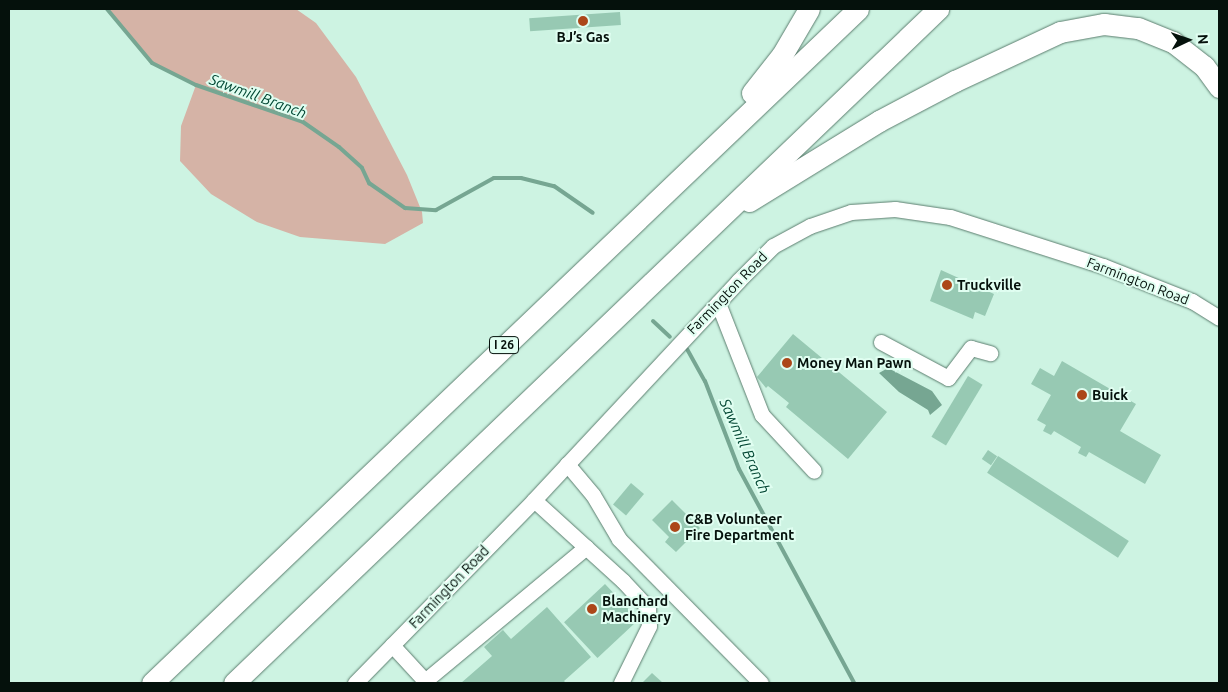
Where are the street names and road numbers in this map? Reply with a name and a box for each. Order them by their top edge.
street label: Farmington Road [683,248,771,338]
street label: Farmington Road [1085,254,1191,308]
road number: I 26 [489,336,519,354]
street label: Farmington Road [405,542,493,632]

